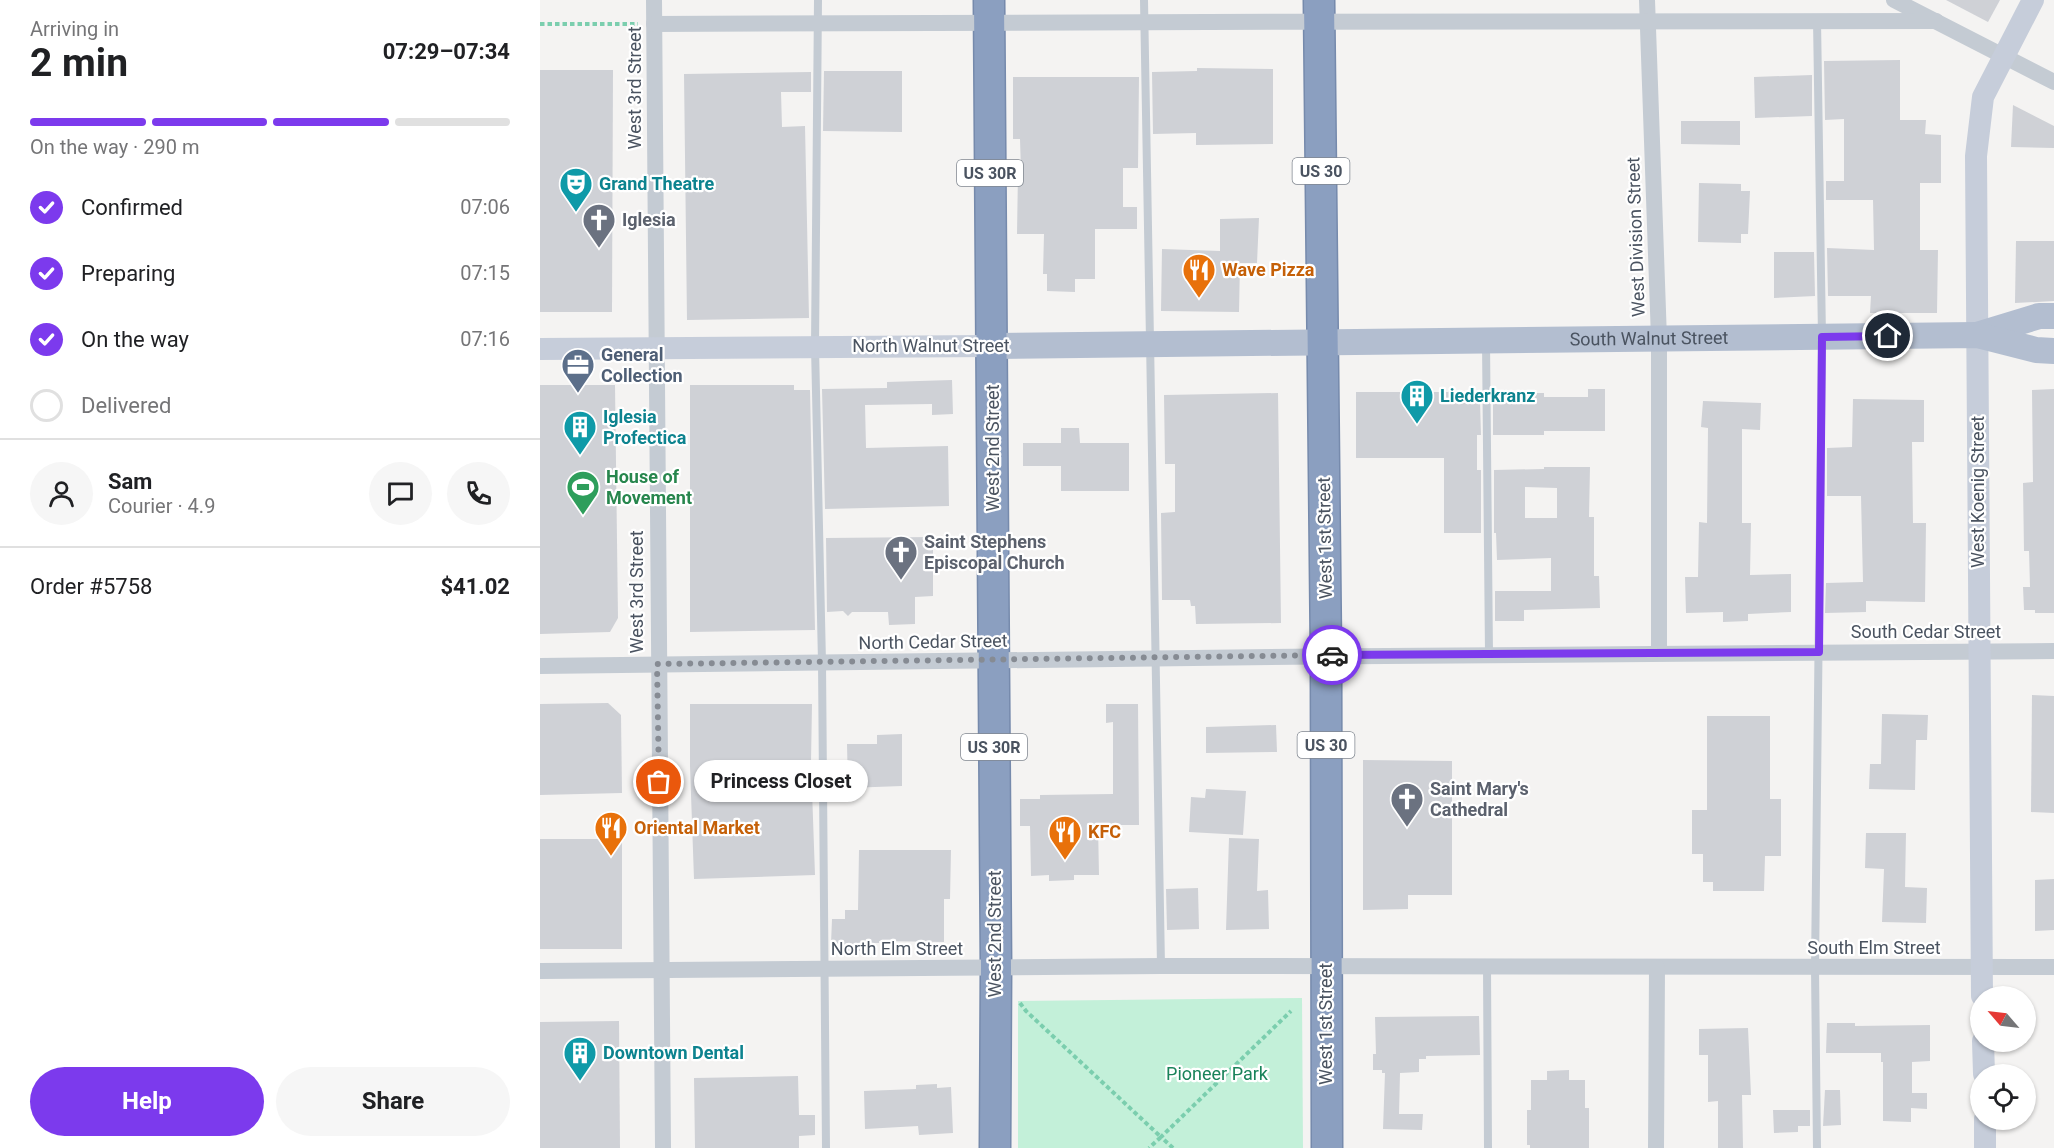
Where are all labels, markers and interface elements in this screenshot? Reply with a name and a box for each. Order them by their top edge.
text: Arriving in [30,17,119,41]
street label: West 3rd Street [624,26,645,150]
text: 07:29–07:34 [383,39,510,64]
text: 2 min [30,40,128,86]
text: On the way · 290 m [30,135,199,159]
street label: West Division Street [1622,157,1649,317]
road number: US 30 [1292,158,1350,184]
road number: US 30R [957,160,1023,186]
theatre icon: Grand Theatre [558,166,594,213]
place label: Grand Theatre [599,173,715,194]
icon: check [30,191,63,224]
text: Confirmed [81,195,183,220]
text: 07:06 [460,195,510,219]
church icon: Iglesia [581,202,617,249]
place label: Iglesia [622,209,676,230]
restaurant icon: Wave Pizza [1181,252,1217,299]
icon: check [30,257,63,290]
place label: Wave Pizza [1222,259,1315,280]
text: Preparing [81,261,175,286]
text: 07:15 [460,261,510,285]
pin [1862,310,1913,361]
icon: home [1871,319,1904,352]
icon: check [30,323,63,356]
text: On the way [81,327,189,352]
text: 07:16 [460,327,510,351]
street label: South Walnut Street [1569,327,1729,350]
street label: North Walnut Street [852,335,1010,356]
place label: General Collection [601,344,683,386]
office icon: General Collection [560,347,596,394]
building icon: Liederkranz [1399,378,1435,425]
street label: West 2nd Street [982,384,1003,512]
place label: Liederkranz [1440,385,1535,406]
text: Delivered [81,393,171,418]
place label: Iglesia Profectica [603,406,687,448]
building icon: Iglesia Profectica [562,409,598,456]
street label: West Koenig Street [1967,416,1988,568]
button: person [30,462,93,525]
button: chat [369,462,432,525]
button: phone [447,462,510,525]
place label: House of Movement [606,466,692,508]
text: Sam [108,469,152,494]
sports icon: House of Movement [565,469,601,516]
street label: West 1st Street [1313,477,1336,599]
text: Courier · 4.9 [108,494,215,518]
street label: West 3rd Street [626,530,647,654]
place label: Saint Stephens Episcopal Church [924,531,1065,573]
church icon: Saint Stephens Episcopal Church [883,534,919,581]
text: Order #5758 [30,574,152,599]
text: $41.02 [441,574,510,599]
street label: South Cedar Street [1851,621,2001,642]
courier [1302,625,1362,685]
street label: North Cedar Street [858,630,1008,653]
icon: car [1316,639,1349,672]
road number: US 30 [1298,732,1354,758]
road number: US 30R [961,734,1027,760]
pin [633,756,684,807]
callout: Princess Closet [695,761,869,803]
icon: bag [642,765,675,798]
text: Princess Closet [711,769,851,793]
place label: Saint Mary's Cathedral [1430,778,1529,820]
church icon: Saint Mary's Cathedral [1389,781,1425,828]
restaurant icon: Oriental Market [593,810,629,857]
restaurant icon: KFC [1047,814,1083,861]
place label: Oriental Market [634,817,760,838]
place label: KFC [1088,821,1121,842]
street label: West 2nd Street [984,870,1005,998]
street label: South Elm Street [1807,937,1941,958]
street label: North Elm Street [831,938,963,959]
street label: West 1st Street [1315,963,1336,1085]
north arrow [1970,986,2036,1052]
map controls [1970,986,2036,1130]
building icon: Downtown Dental [562,1035,598,1082]
place label: Downtown Dental [603,1042,744,1063]
park label: Pioneer Park [1166,1063,1269,1084]
button: locate [1970,1064,2036,1130]
button: Help [30,1067,264,1136]
button: Share [276,1067,510,1136]

